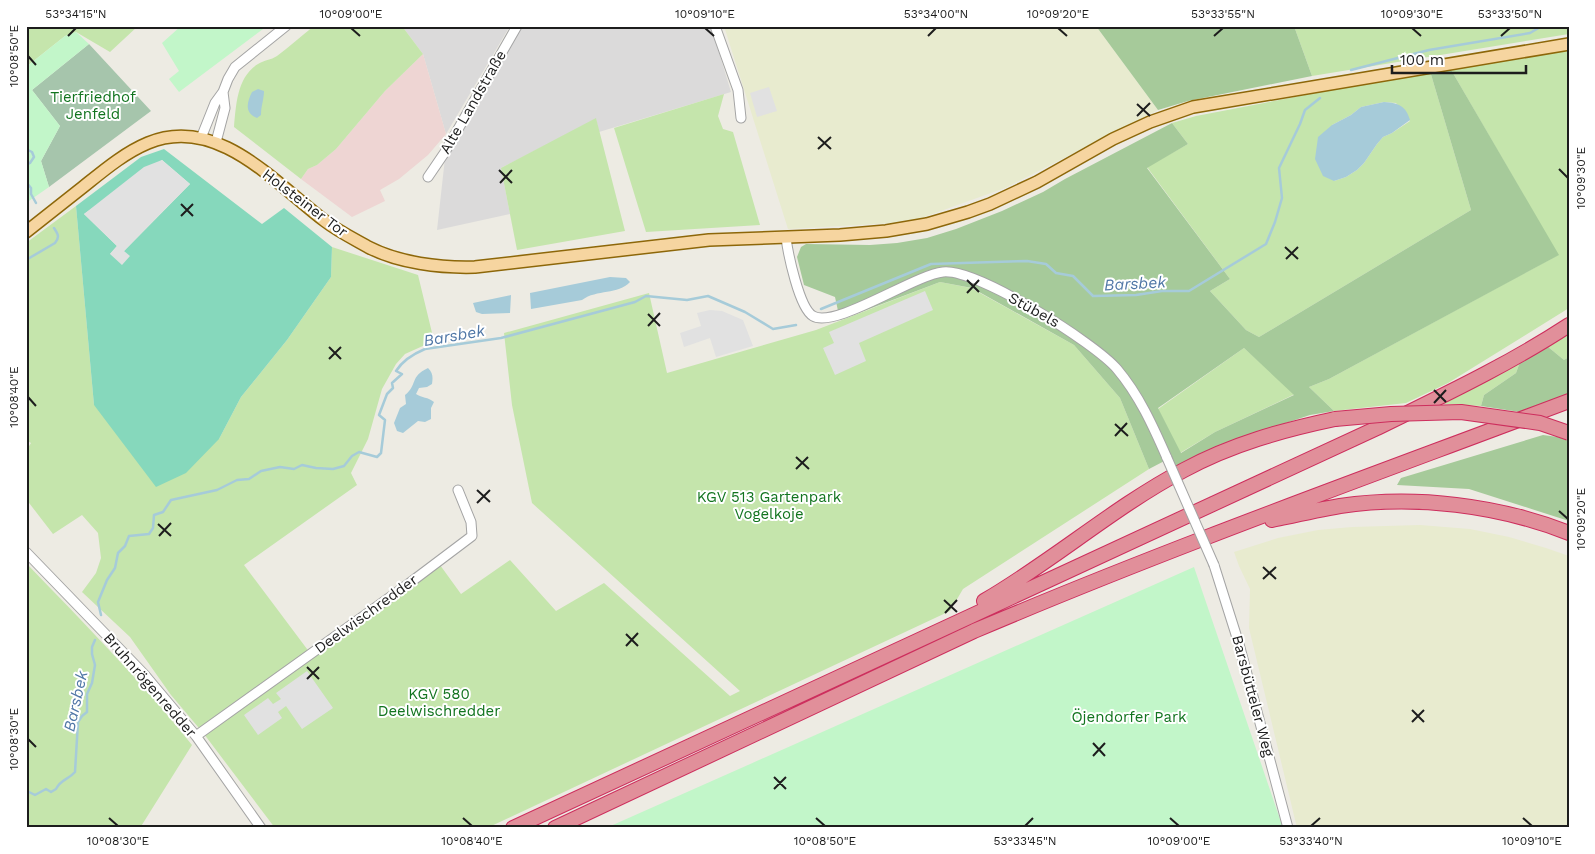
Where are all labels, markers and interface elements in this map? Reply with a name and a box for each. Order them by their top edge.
text: 53°34'15"N [45,7,107,21]
text: 10°09'00"E [320,7,383,21]
text: 10°09'10"E [675,7,735,21]
text: 53°34'00"N [904,7,968,21]
text: 10°09'20"E [1027,7,1089,21]
text: 53°33'55"N [1191,7,1255,21]
text: 10°09'30"E [1381,7,1443,21]
text: 53°33'50"N [1478,7,1542,21]
text: 10°08'50"E [7,25,21,87]
scale bar [1392,42,1526,74]
street label: Alte Landstraße [436,47,510,157]
text: 100 m [1400,51,1444,69]
park label: Tierfriedhof Jenfeld [50,88,136,123]
text: 10°09'30"E [1574,147,1588,209]
street label: Holsteiner Tor [259,165,351,241]
water label: Barsbek [1104,272,1168,295]
street label: Stübels [1005,289,1063,331]
water label: Barsbek [422,321,488,350]
text: 10°08'40"E [7,366,21,428]
park label: KGV 513 Gartenpark Vogelkoje [697,488,842,523]
text: 10°09'20"E [1574,488,1588,550]
street label: Deelwischredder [311,571,421,657]
street label: Bruhnrögenredder [100,629,200,741]
street label: Barsbütteler Weg [1228,633,1278,759]
water label: Barsbek [59,668,92,733]
park label: KGV 580 Deelwischredder [378,685,500,720]
text: 10°08'30"E [7,708,21,770]
park label: Öjendorfer Park [1071,708,1187,726]
text: 10°08'30"E [87,834,149,848]
text: 10°08'40"E [441,834,503,848]
text: 10°08'50"E [794,834,856,848]
text: 53°33'45"N [993,834,1057,848]
text: 10°09'00"E [1148,834,1211,848]
text: 53°33'40"N [1279,834,1343,848]
text: 10°09'10"E [1502,834,1562,848]

